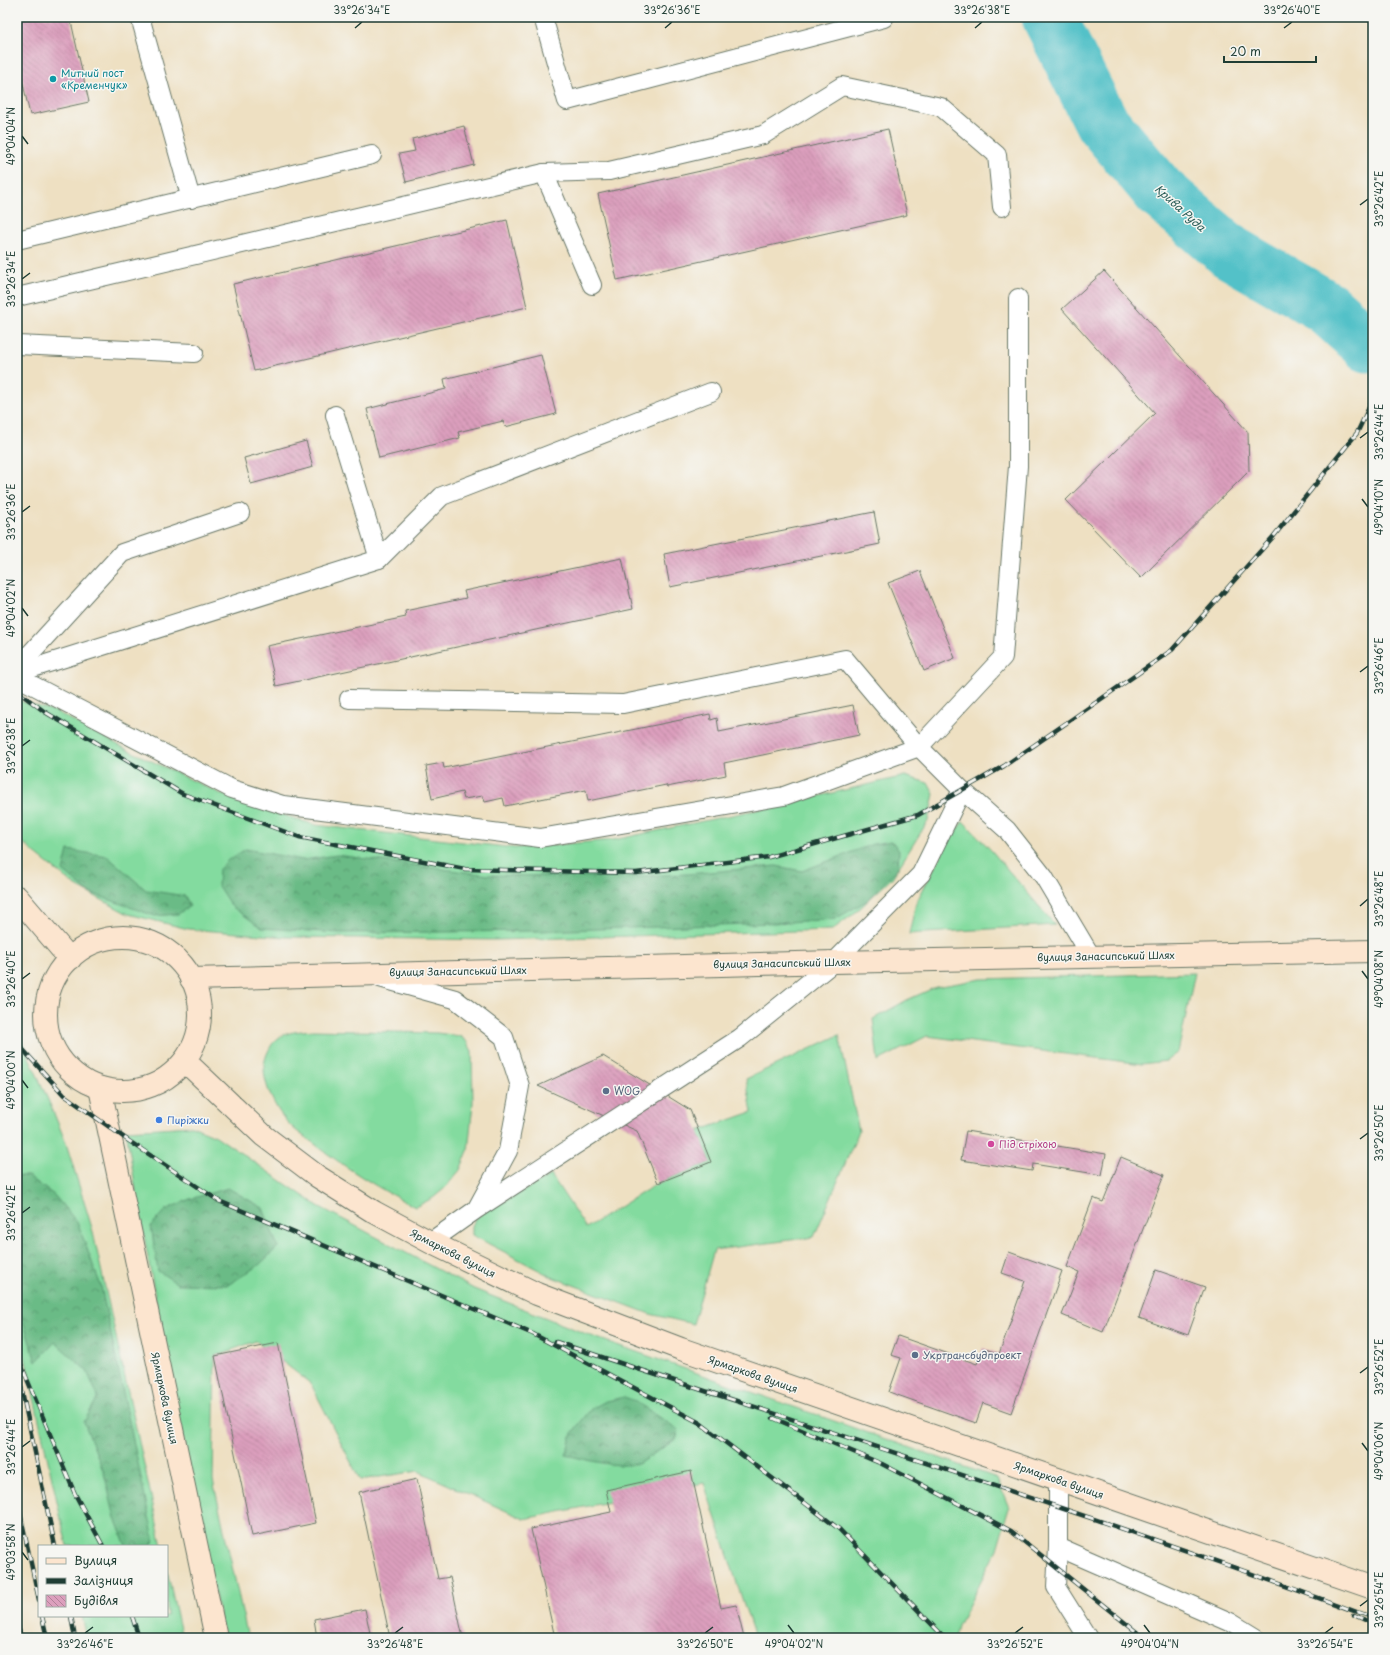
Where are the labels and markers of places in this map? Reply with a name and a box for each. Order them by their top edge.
place label: Митний пост «Кременчук» [61,65,128,92]
marker: Митний пост «Кременчук» [48,74,58,84]
place label: WOG [614,1083,640,1098]
marker: WOG [601,1086,611,1096]
place label: Пиріжки [167,1112,209,1127]
marker: Пиріжки [154,1115,164,1125]
place label: Під стріхою [999,1136,1057,1151]
marker: Під стріхою [986,1139,996,1149]
place label: Укртрансбудпроект [923,1347,1021,1362]
marker: Укртрансбудпроект [910,1350,920,1360]

